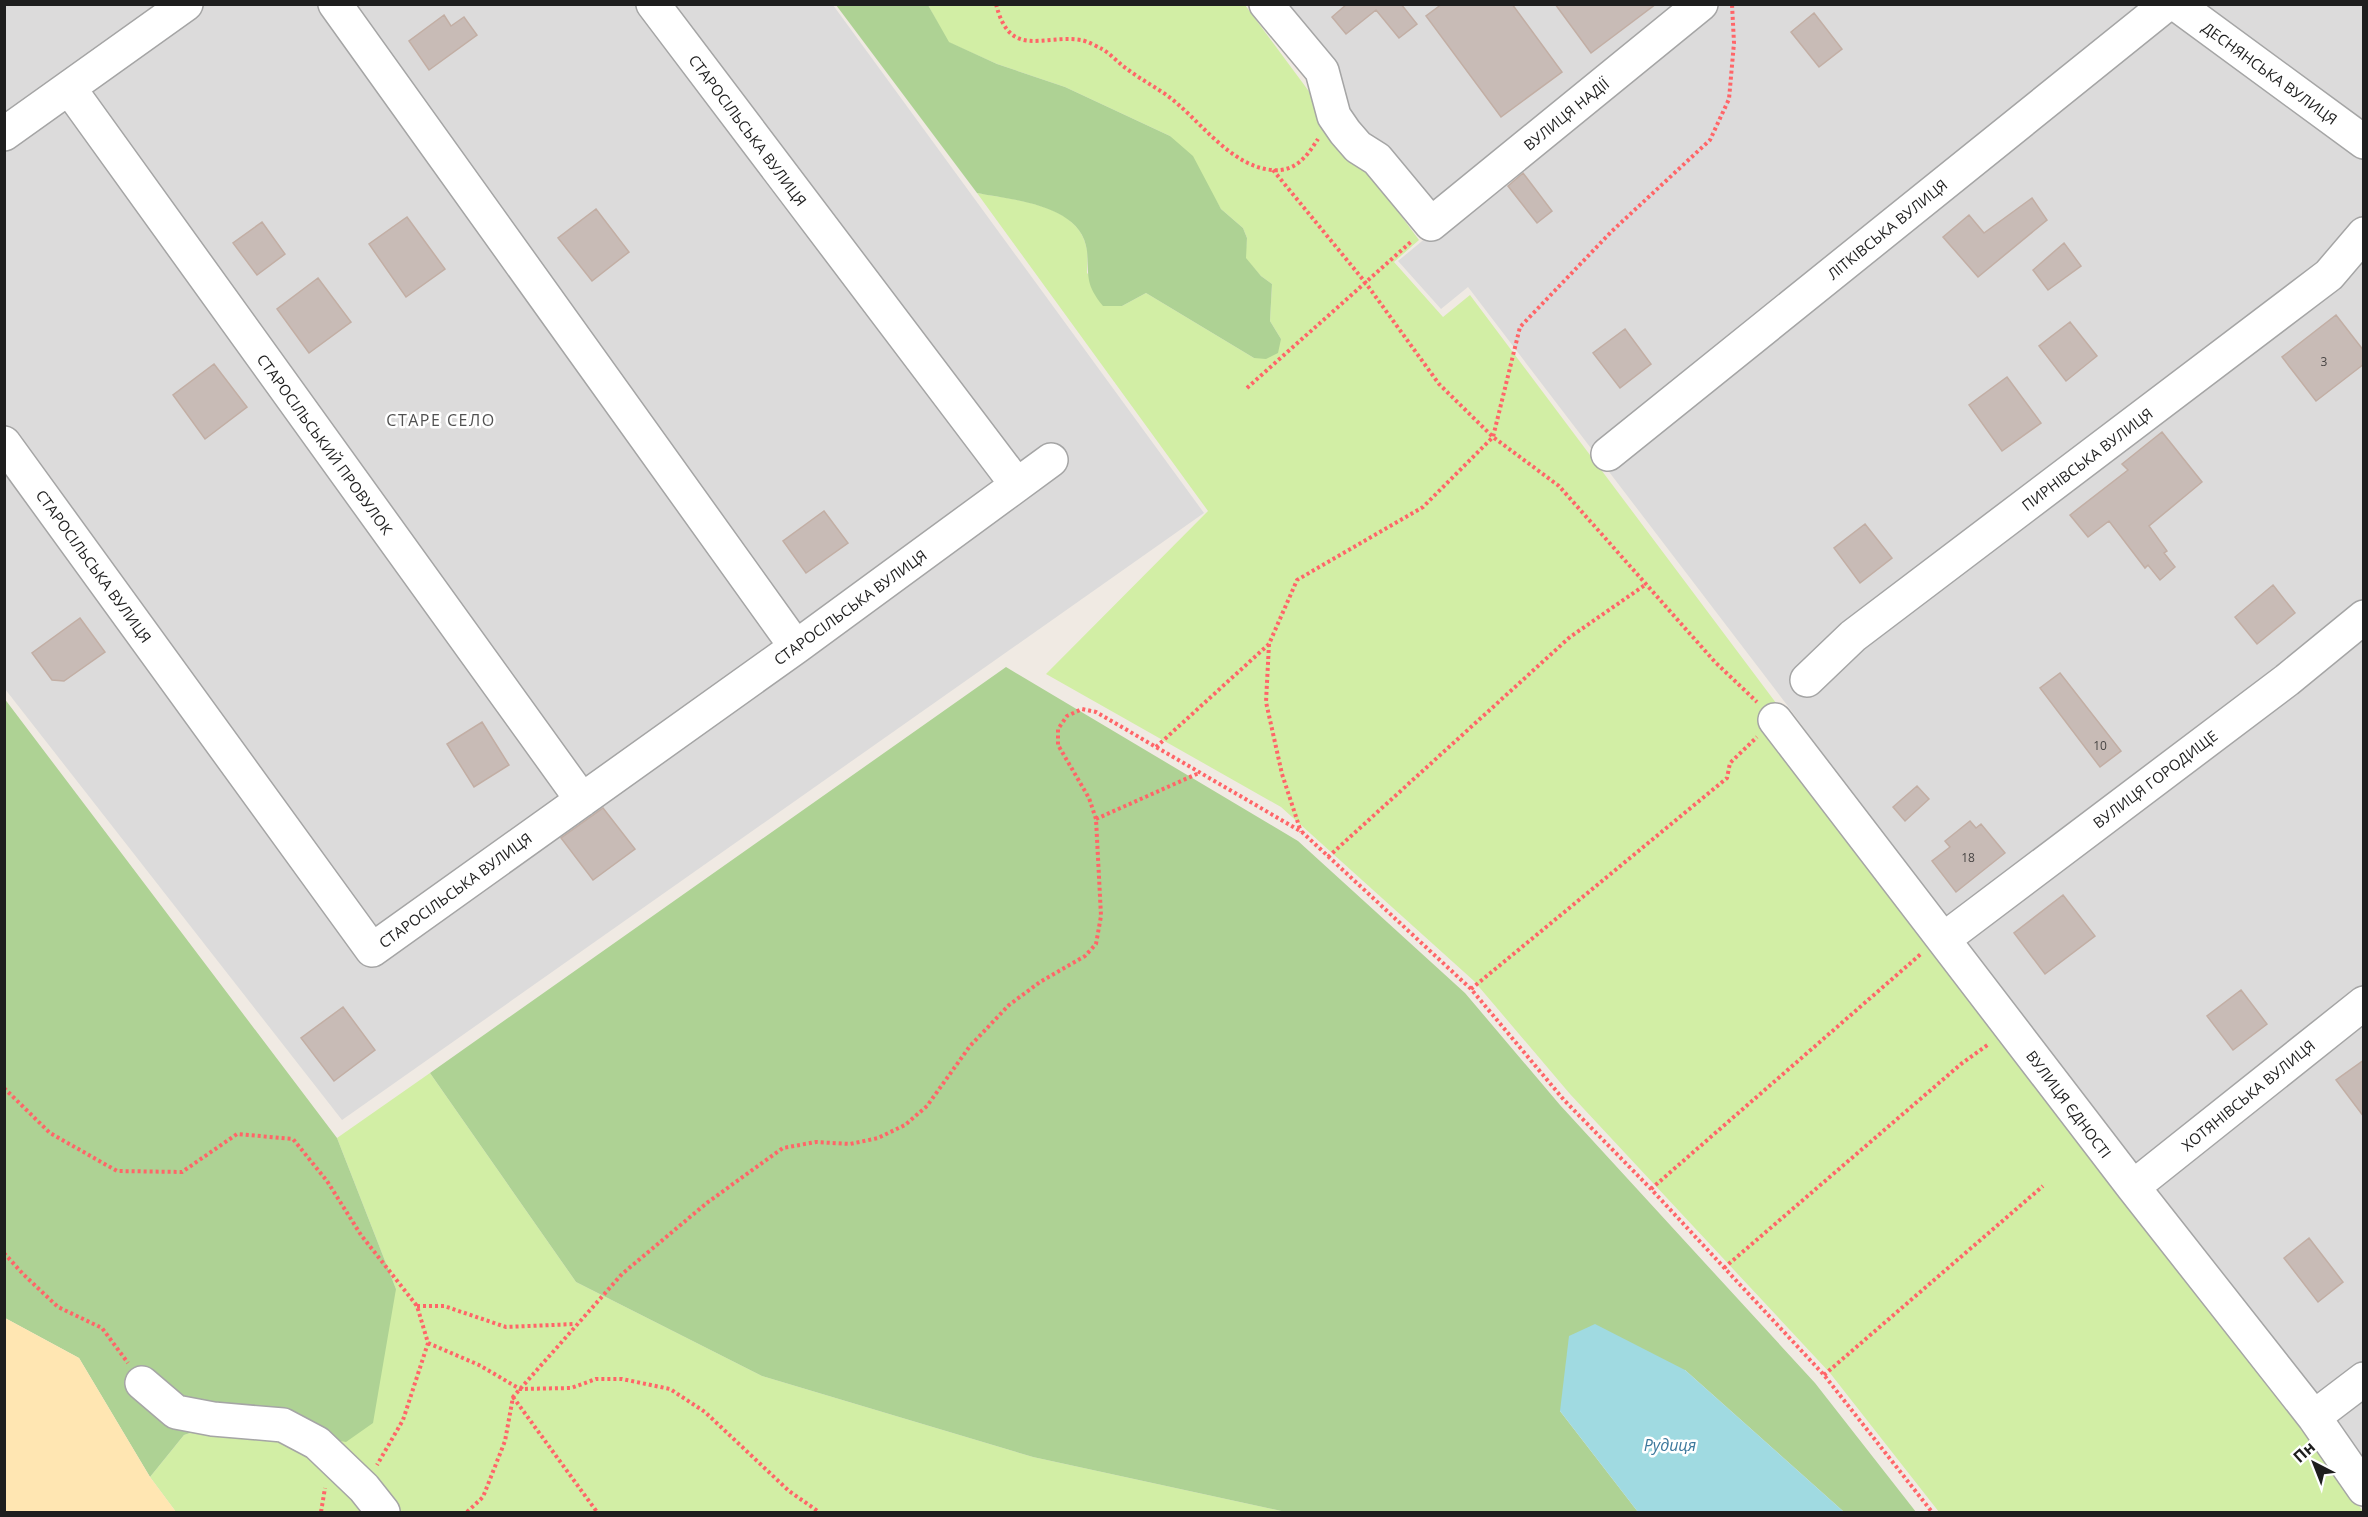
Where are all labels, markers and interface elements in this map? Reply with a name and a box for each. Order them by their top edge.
street label: ДЕСНЯНСЬКА ВУЛИЦЯ [2198,17,2342,129]
street label: СТАРОСІЛЬСЬКА ВУЛИЦЯ [684,50,812,210]
street label: ВУЛИЦЯ НАДІЇ [1519,73,1614,155]
street label: ЛІТКІВСЬКА ВУЛИЦЯ [1823,174,1951,284]
street label: СТАРОСІЛЬСЬКИЙ ПРОВУЛОК [253,350,398,539]
house number: 3 [2321,353,2328,370]
street label: ПИРНІВСЬКА ВУЛИЦЯ [2017,403,2157,515]
district label: СТАРЕ СЕЛО [386,409,496,431]
street label: СТАРОСІЛЬСЬКА ВУЛИЦЯ [32,485,156,647]
street label: СТАРОСІЛЬСЬКА ВУЛИЦЯ [769,545,931,669]
street label: ВУЛИЦЯ ГОРОДИЩЕ [2089,726,2221,832]
house number: 10 [2093,737,2107,754]
street label: СТАРОСІЛЬСЬКА ВУЛИЦЯ [374,828,536,952]
house number: 18 [1961,849,1975,866]
street label: ХОТЯНІВСЬКА ВУЛИЦЯ [2177,1035,2319,1155]
street label: ВУЛИЦЯ ЄДНОСТІ [2022,1046,2116,1162]
north arrow [2284,1433,2344,1493]
water label: Рудиця [1644,1434,1696,1456]
text: Пн [2288,1436,2320,1468]

